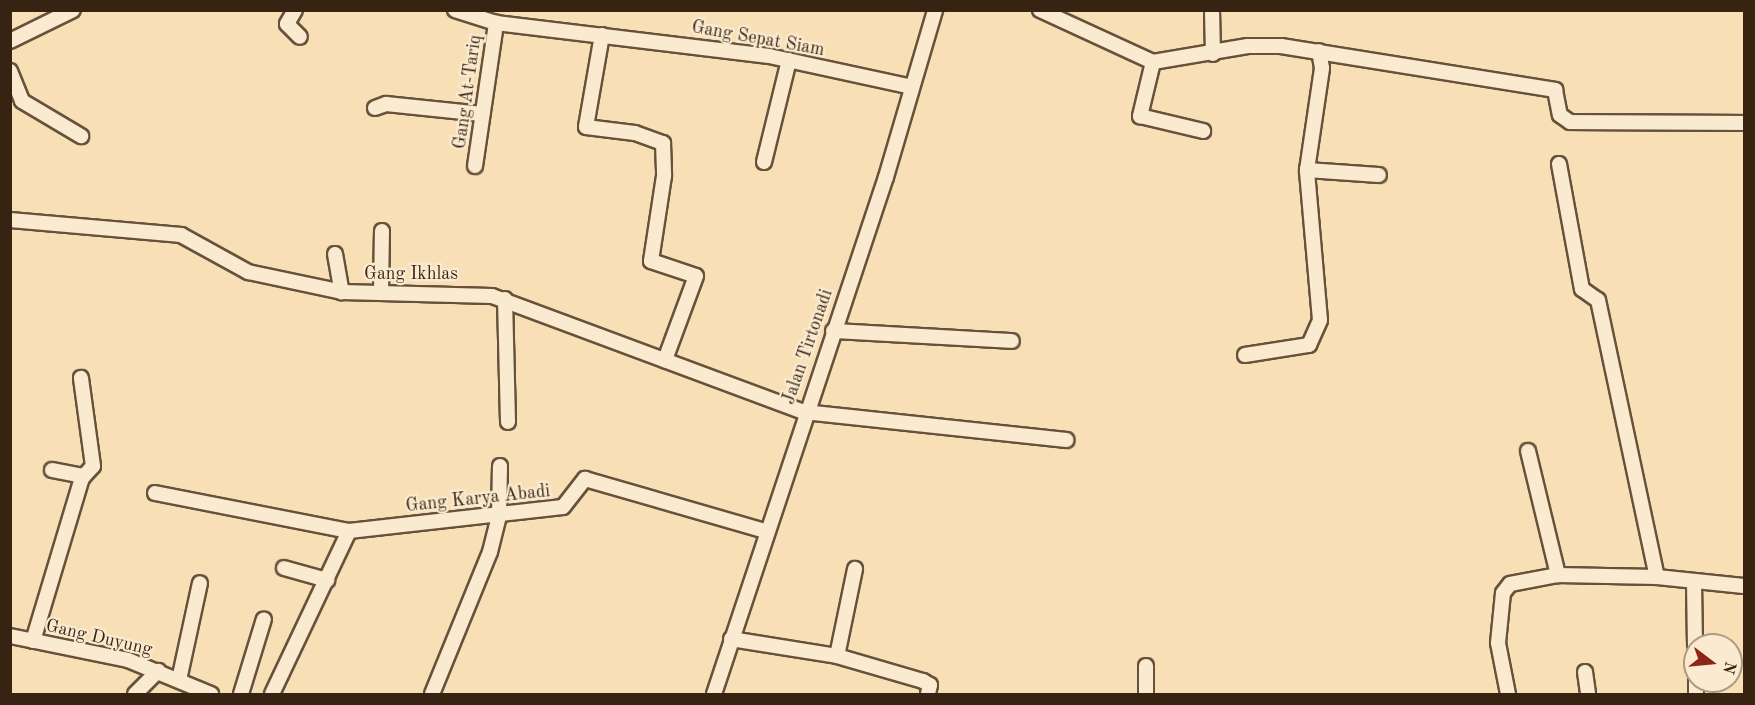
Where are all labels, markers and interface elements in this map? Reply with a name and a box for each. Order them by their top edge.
street label: Gang Sepat Siam [690,17,826,61]
street label: Gang At-Tariq [449,33,487,151]
street label: Gang Ikhlas [364,263,458,285]
street label: Jalan Tirtonadi [778,287,838,407]
street label: Gang Karya Abadi [405,481,551,517]
street label: Gang Duyung [44,615,154,661]
north arrow [1683,633,1743,693]
text: N [1719,659,1738,675]

